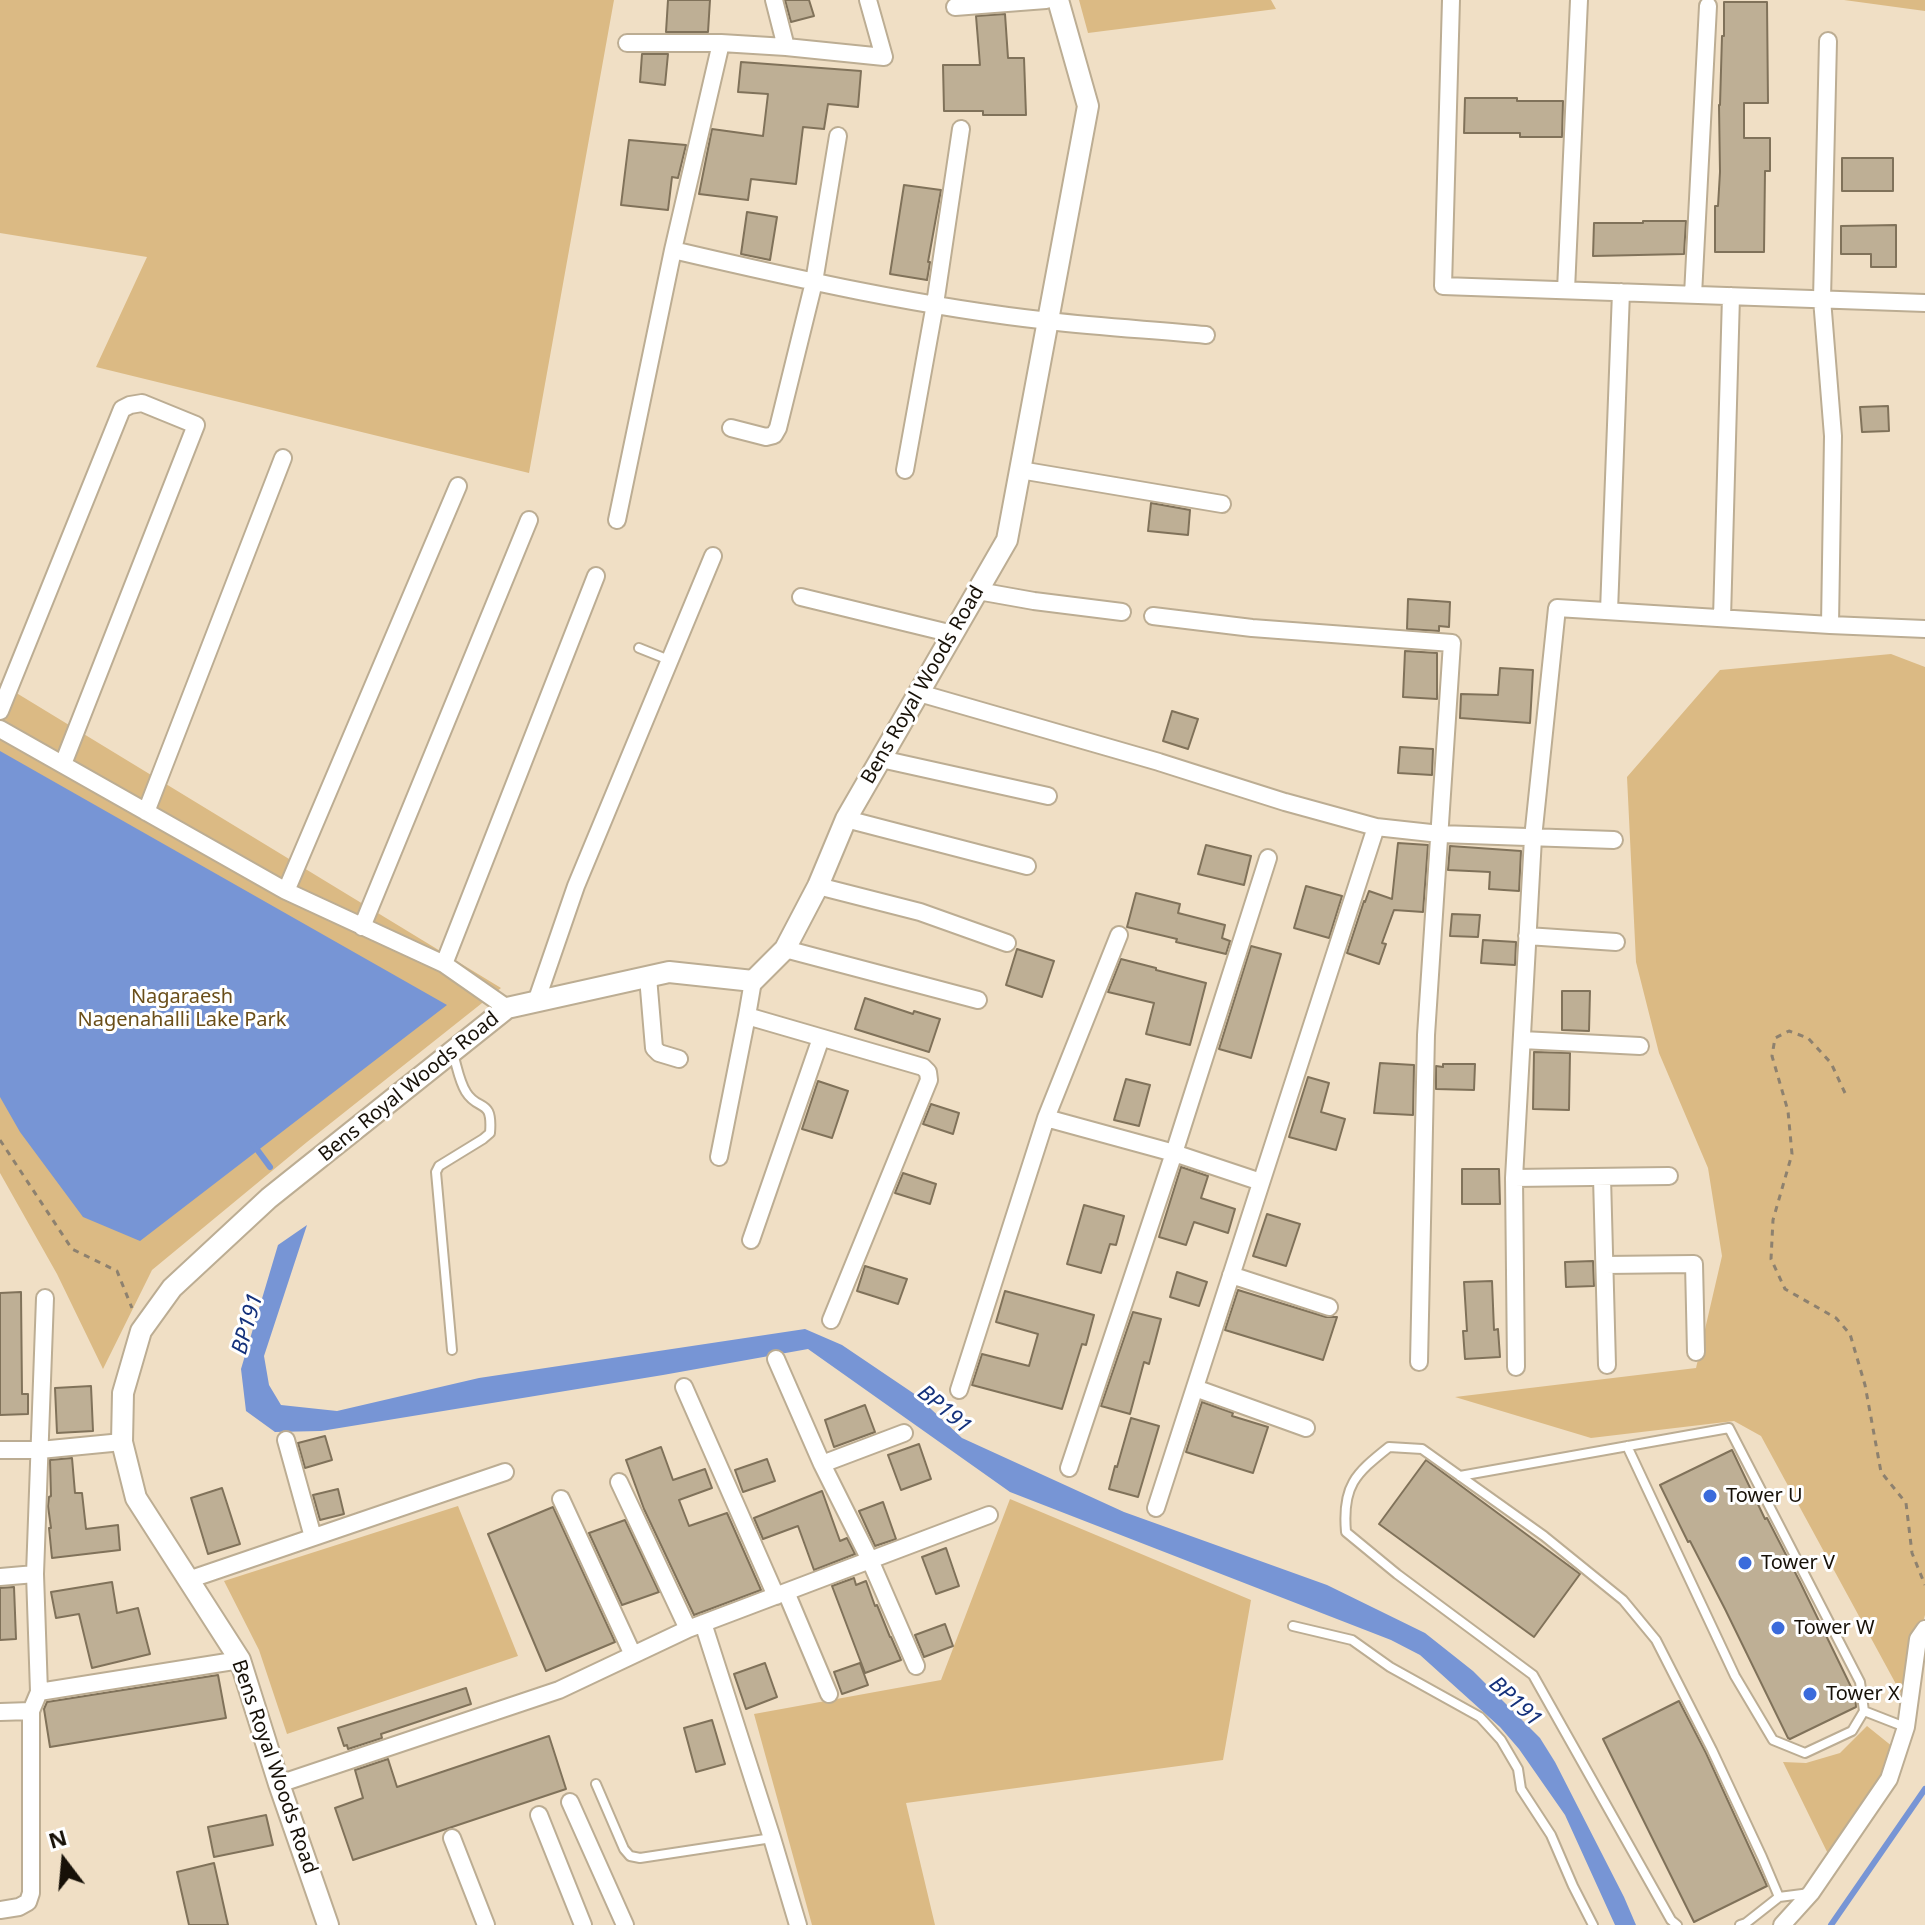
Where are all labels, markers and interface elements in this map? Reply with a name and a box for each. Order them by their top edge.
street label: Bens Royal Woods Road [856,582,990,788]
park label: Nagaraesh Nagenahalli Lake Park [78,985,286,1032]
street label: Bens Royal Woods Road [314,1007,504,1167]
water label: BP191 [227,1291,269,1357]
water label: BP191 [912,1380,976,1440]
place label: Tower U [1726,1484,1802,1508]
marker: Tower U [1701,1487,1719,1505]
place label: Tower V [1761,1551,1835,1575]
marker: Tower V [1736,1554,1754,1572]
place label: Tower W [1794,1616,1874,1640]
marker: Tower W [1769,1619,1787,1637]
street label: Bens Royal Woods Road [226,1657,322,1877]
water label: BP191 [1483,1671,1547,1733]
place label: Tower X [1826,1682,1900,1706]
marker: Tower X [1801,1685,1819,1703]
north arrow [24,1821,104,1901]
text: N [45,1821,70,1855]

